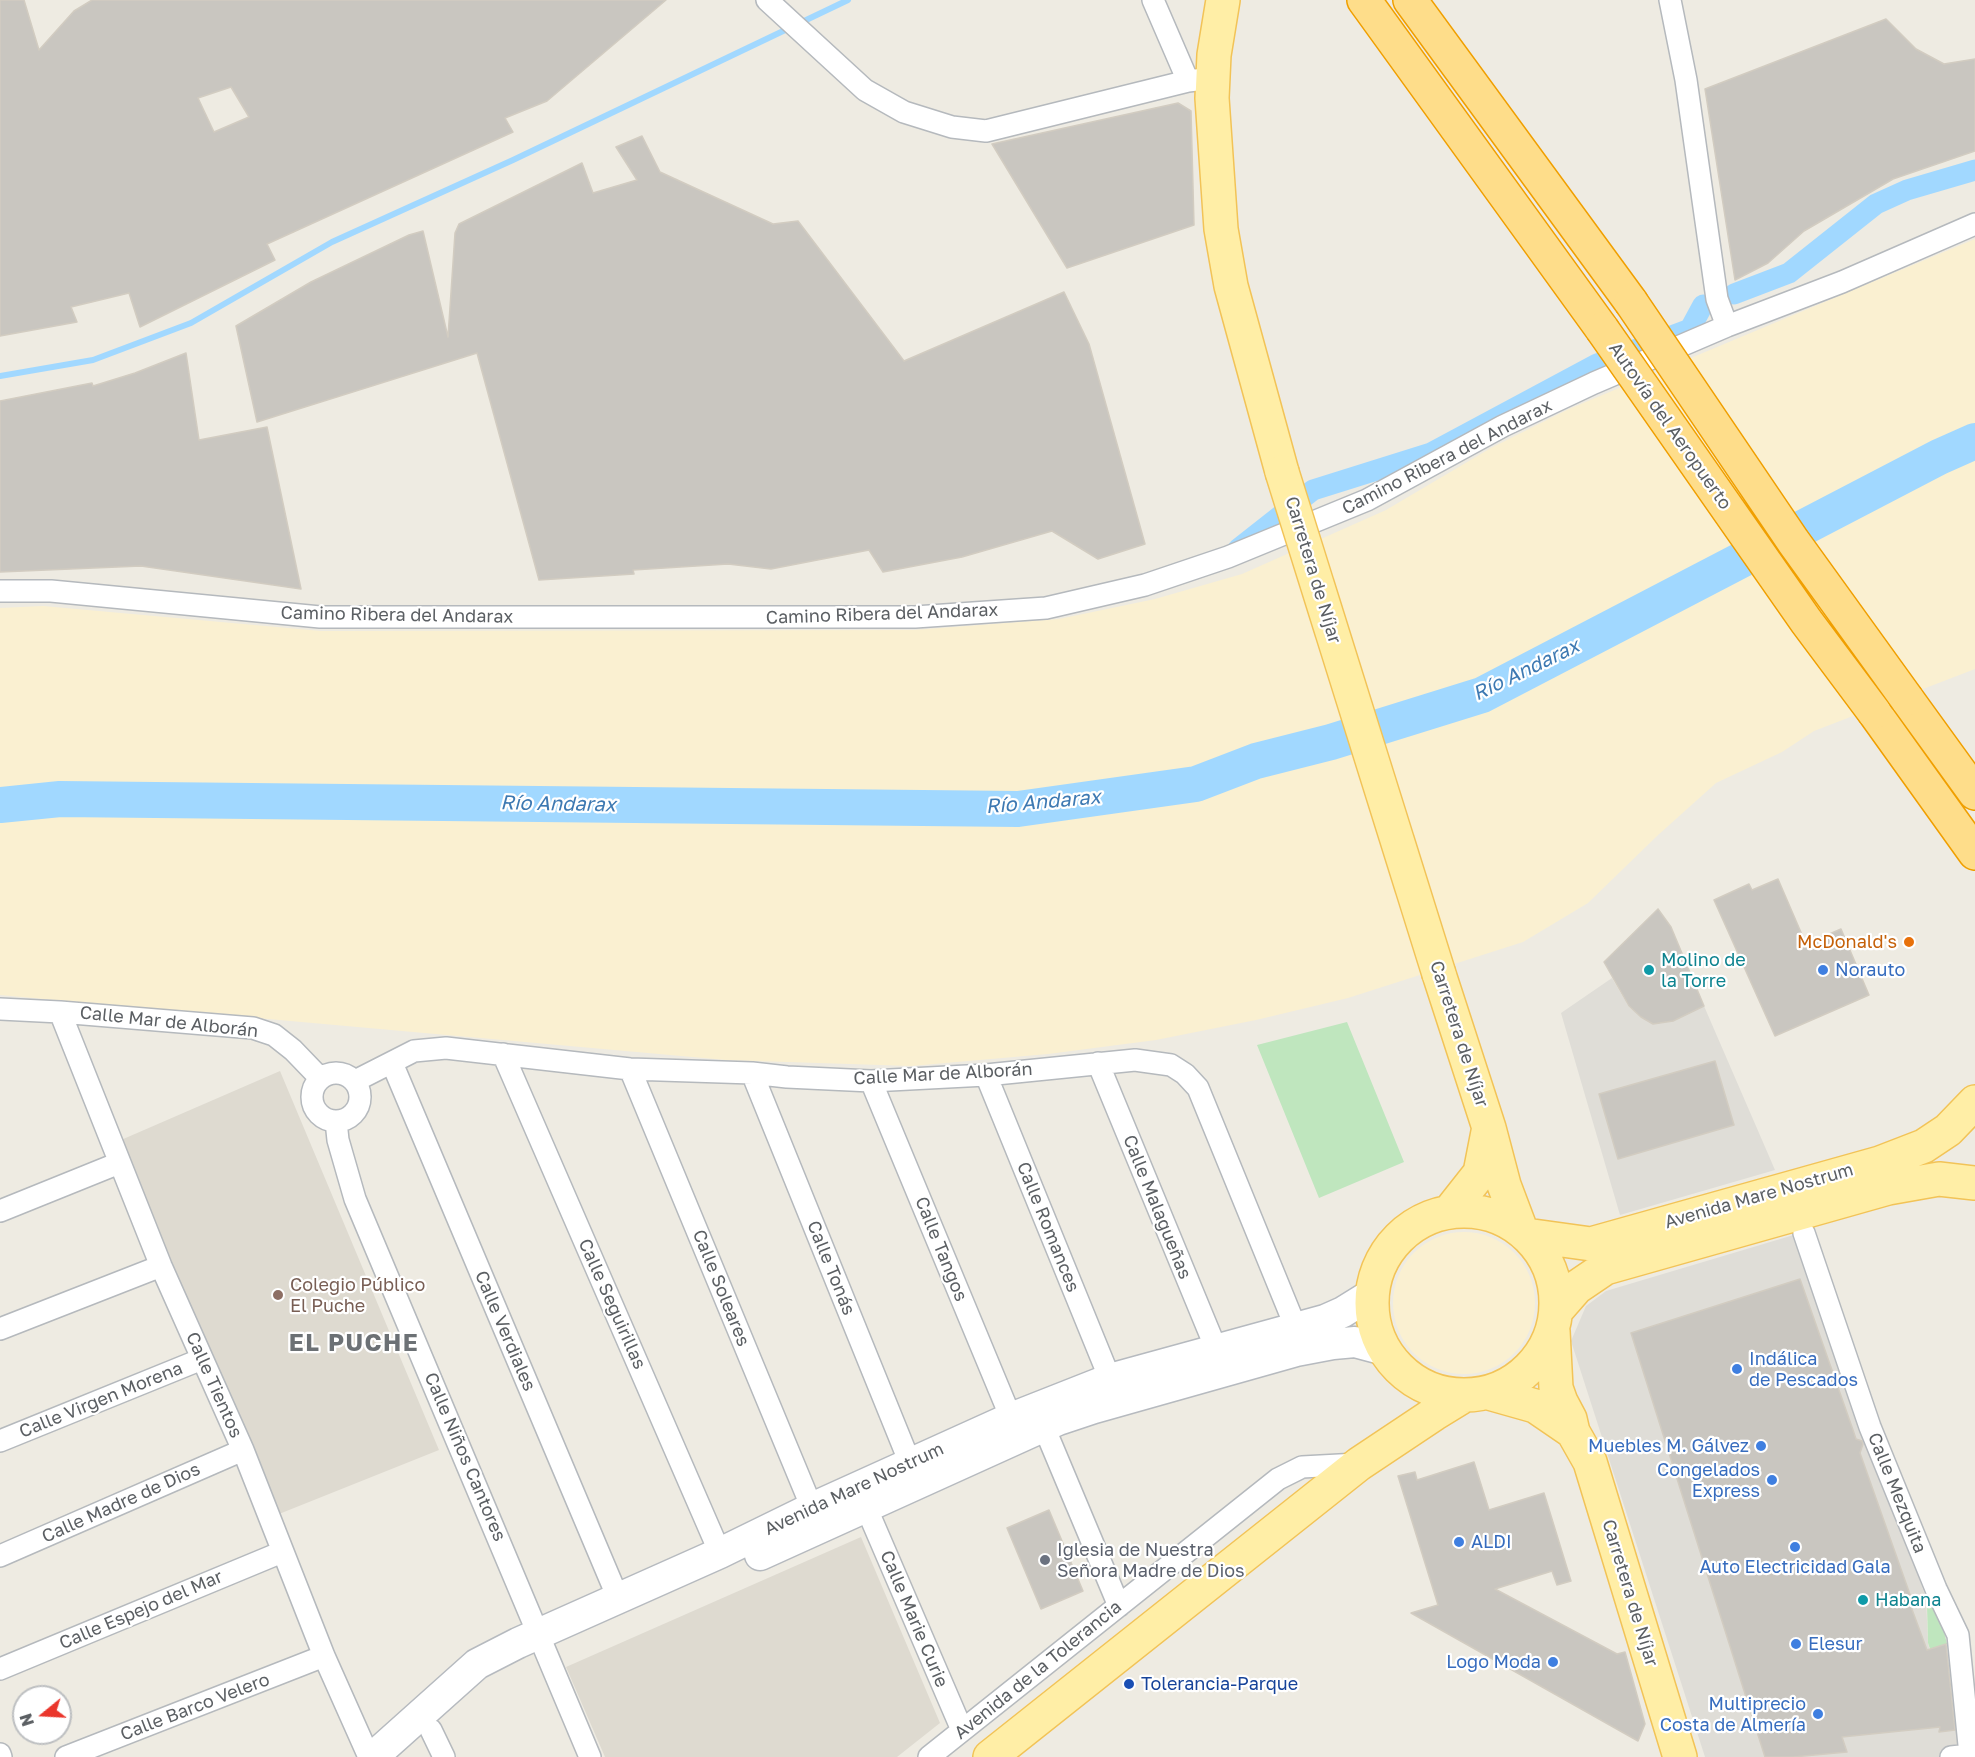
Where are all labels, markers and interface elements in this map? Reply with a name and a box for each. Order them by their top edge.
street label: Autovía del Aeropuerto [1604,338,1736,514]
street label: Camino Ribera del Andarax [1338,395,1556,519]
street label: Carretera de Níjar [1280,494,1346,646]
street label: Camino Ribera del Andarax [765,599,999,629]
street label: Camino Ribera del Andarax [280,602,514,628]
water label: Río Andarax [1469,634,1583,706]
water label: Río Andarax [985,785,1101,819]
water label: Río Andarax [500,791,616,817]
place label: McDonald's [1797,931,1897,953]
marker: McDonald's [1902,935,1916,949]
place label: Molino de la Torre [1661,949,1746,992]
street label: Carretera de Níjar [1425,958,1493,1110]
place label: Norauto [1835,959,1905,981]
marker: Molino de la Torre [1642,963,1656,977]
marker: Norauto [1816,963,1830,977]
street label: Calle Mar de Alborán [79,1002,259,1042]
street label: Calle Mar de Alborán [853,1059,1033,1089]
street label: Calle Malagueñas [1118,1132,1196,1282]
street label: Calle Romances [1012,1159,1084,1295]
street label: Avenida Mare Nostrum [1662,1159,1856,1233]
street label: Calle Tangos [910,1194,972,1304]
street label: Calle Tonás [802,1218,860,1318]
street label: Calle Soleares [688,1226,754,1350]
street label: Calle Seguirillas [574,1235,650,1373]
street label: Calle Verdiales [470,1268,540,1394]
place label: Colegio Público El Puche [290,1274,425,1316]
marker: Colegio Público El Puche [271,1288,285,1302]
street label: Calle Tientos [181,1329,247,1441]
district label: EL PUCHE [289,1329,419,1357]
place label: Indálica de Pescados [1749,1348,1858,1390]
street label: Calle Virgen Morena [16,1357,186,1443]
marker: Indálica de Pescados [1730,1362,1744,1376]
street label: Calle Niños Cantores [420,1369,510,1545]
street label: Calle Mezquita [1863,1430,1931,1556]
place label: Muebles M. Gálvez [1588,1435,1749,1457]
street label: Avenida Mare Nostrum [761,1438,947,1540]
marker: Muebles M. Gálvez [1754,1439,1768,1453]
street label: Calle Madre de Dios [39,1458,203,1548]
place label: Congelados Express [1657,1459,1760,1502]
marker: Congelados Express [1765,1473,1779,1487]
street label: Carretera de Níjar [1597,1517,1663,1669]
place label: ALDI [1471,1531,1512,1553]
marker: ALDI [1452,1535,1466,1549]
place label: Iglesia de Nuestra Señora Madre de Dios [1057,1539,1245,1582]
marker: Auto Electricidad Gala [1788,1540,1802,1554]
street label: Calle Marie Curie [875,1547,953,1691]
marker: Iglesia de Nuestra Señora Madre de Dios [1038,1553,1052,1567]
place label: Auto Electricidad Gala [1699,1556,1891,1578]
street label: Calle Espejo del Mar [56,1566,226,1654]
place label: Habana [1875,1589,1941,1611]
marker: Habana [1856,1593,1870,1607]
street label: Avenida de la Tolerancia [950,1596,1126,1744]
place label: Elesur [1808,1633,1862,1655]
marker: Elesur [1789,1637,1803,1651]
place label: Logo Moda [1446,1651,1541,1673]
marker: Logo Moda [1546,1655,1560,1669]
street label: Calle Barco Velero [117,1669,273,1745]
place label: Tolerancia-Parque [1141,1673,1298,1695]
marker: Tolerancia-Parque [1122,1677,1136,1691]
north arrow [12,1685,72,1745]
place label: Multiprecio Costa de Almería [1660,1693,1806,1736]
marker: Multiprecio Costa de Almería [1811,1707,1825,1721]
text: N [15,1711,38,1729]

